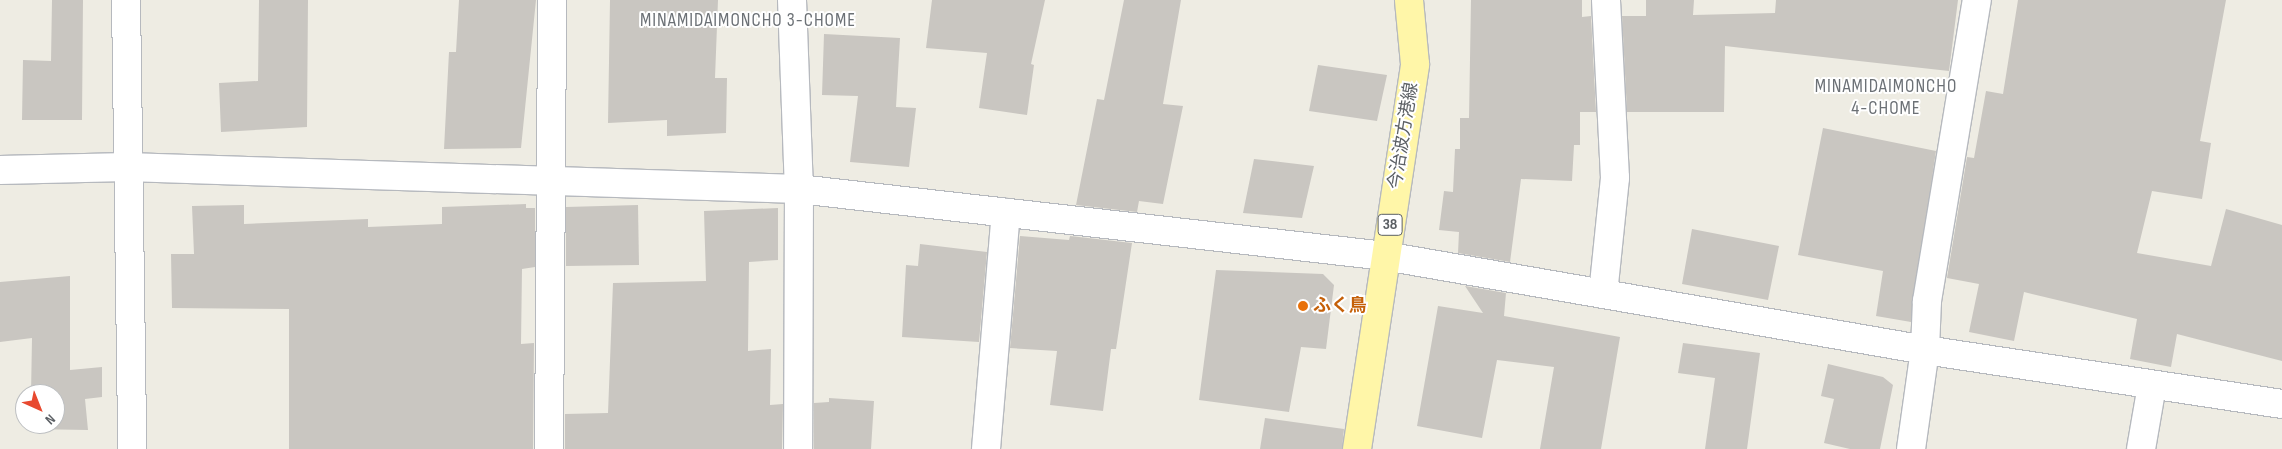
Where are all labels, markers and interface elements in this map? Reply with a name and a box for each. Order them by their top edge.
district label: MINAMIDAIMONCHO 3-CHOME [637,10,859,32]
district label: MINAMIDAIMONCHO 4-CHOME [1813,76,1959,120]
street label: 今治波方港線 [1385,81,1423,191]
road number: 38 [1378,212,1402,238]
place label: ふく鳥 [1313,295,1367,317]
marker: ふく鳥 [1297,300,1309,312]
north arrow [15,384,65,434]
text: N [41,411,59,428]

